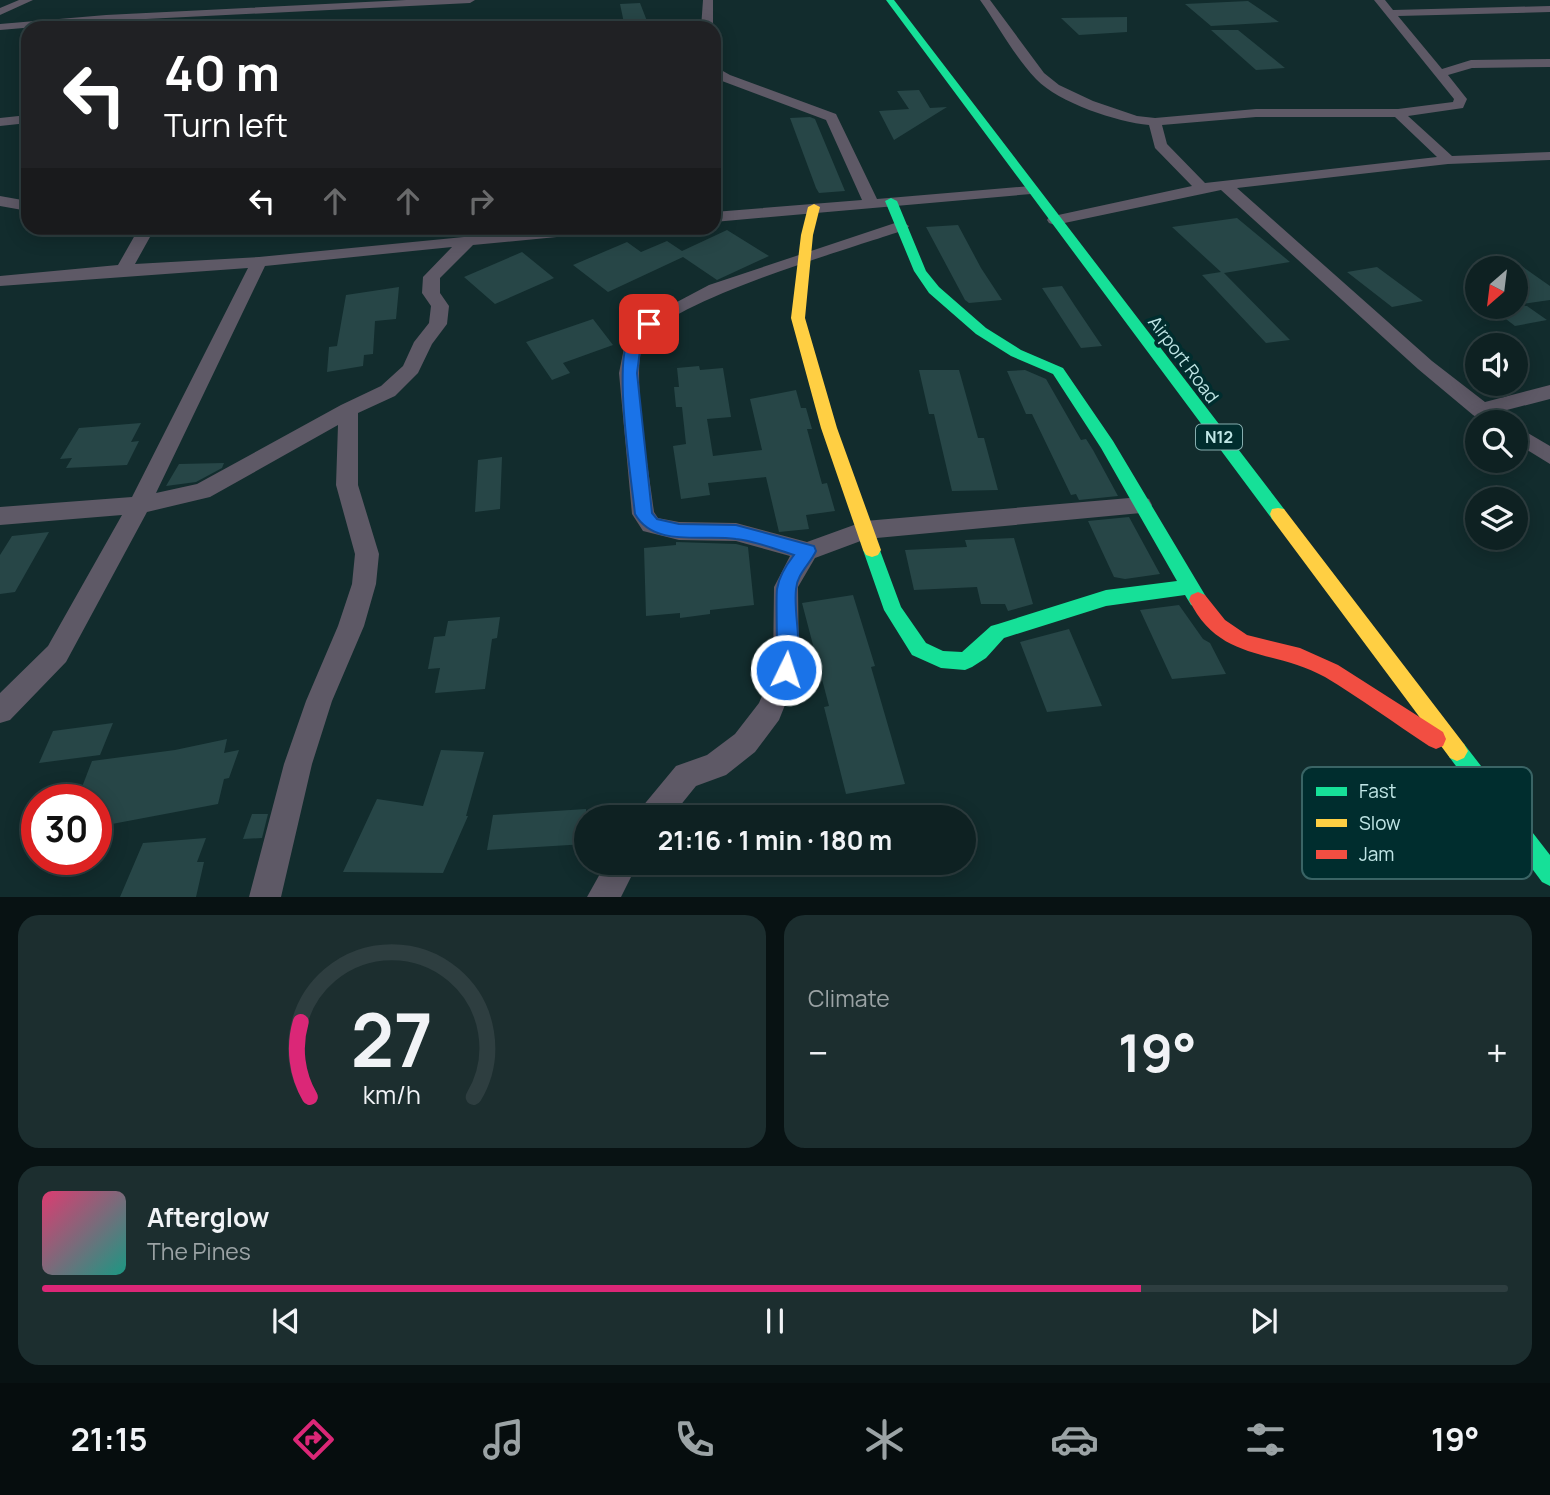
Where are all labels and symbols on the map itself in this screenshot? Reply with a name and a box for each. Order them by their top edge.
north arrow [1465,256,1528,318]
pin [619,294,679,354]
street label: Airport Road [1143,311,1225,407]
road number: N12 [1196,424,1242,450]
position arrow [749,633,823,707]
legend [1302,767,1532,879]
text: Fast [1359,778,1396,804]
speed limit sign: 30 [21,784,112,875]
text: Slow [1359,810,1401,836]
text: Jam [1359,841,1394,867]

